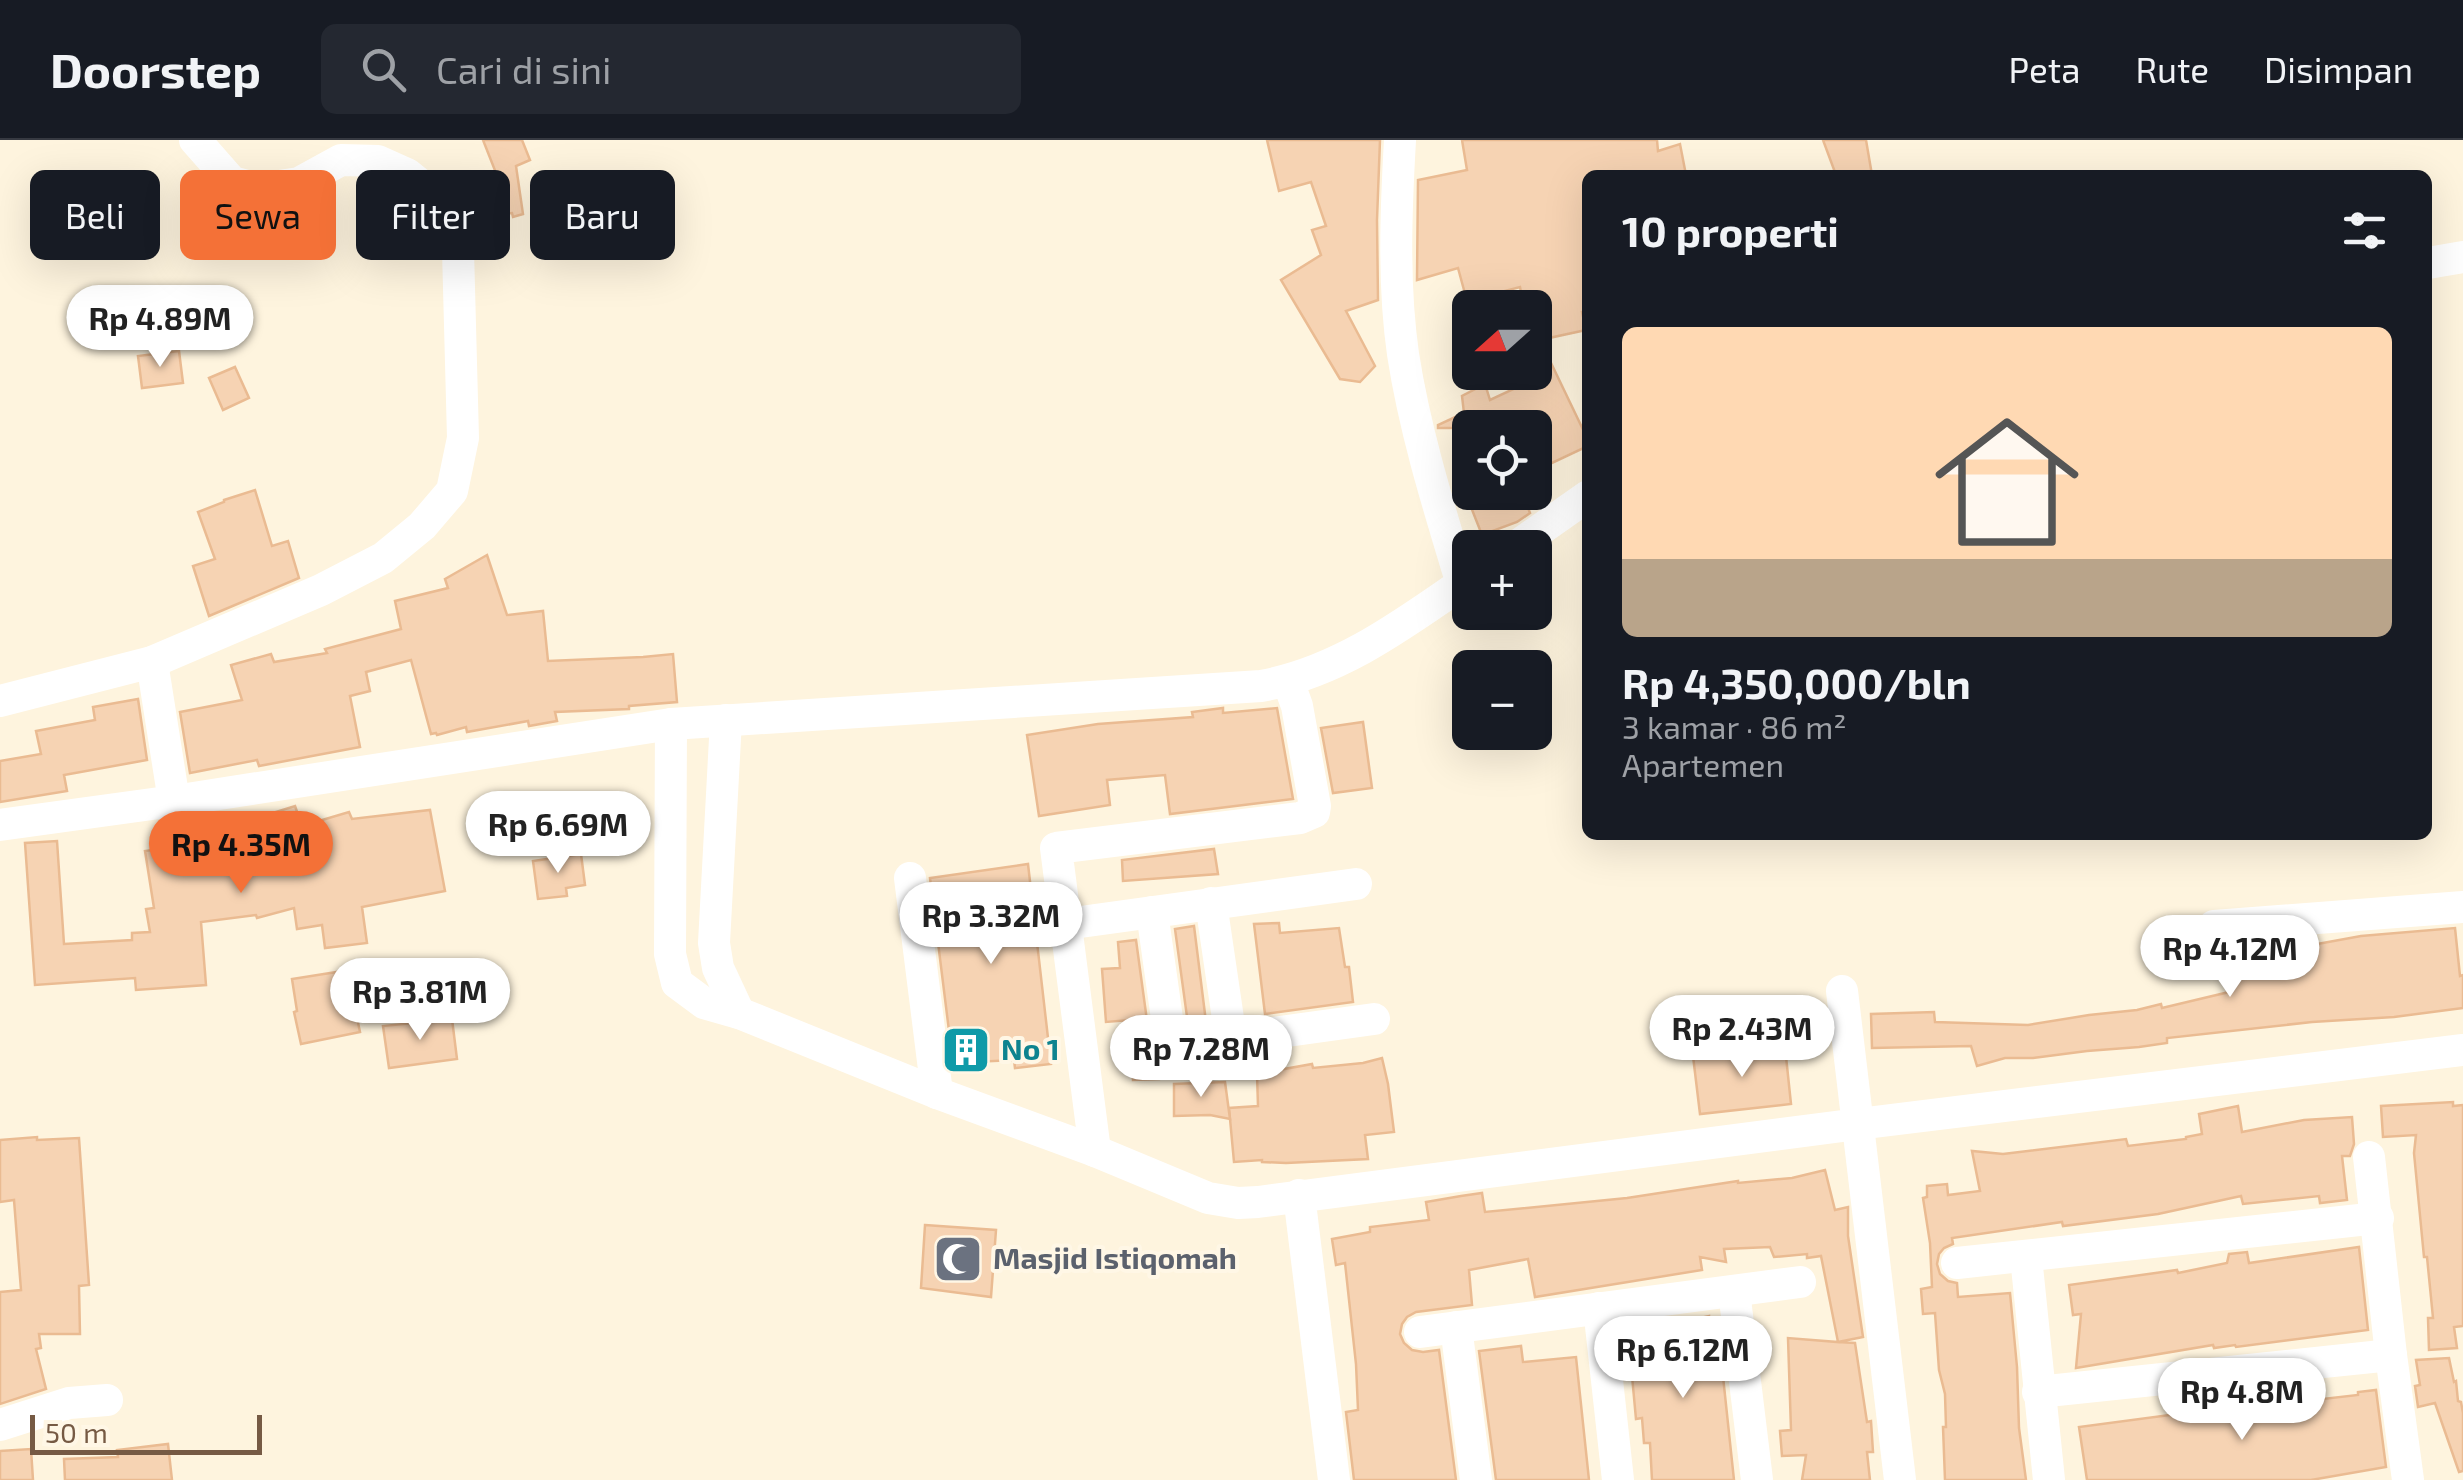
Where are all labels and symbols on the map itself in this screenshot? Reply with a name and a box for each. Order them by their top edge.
pin: Rp 4.89M [57,285,263,370]
north arrow [1452,290,1552,390]
pin: Rp 6.69M [455,791,661,876]
pin: Rp 4.35M [138,811,344,896]
pin: Rp 3.32M [888,882,1094,967]
pin: Rp 4.12M [2127,915,2333,1000]
pin: Rp 3.81M [317,958,523,1043]
pin: Rp 2.43M [1639,995,1845,1080]
pin: Rp 7.28M [1098,1015,1304,1100]
building icon: No 1 [940,1024,992,1076]
place label: No 1 [1001,1030,1060,1066]
mosque icon: Masjid Istiqomah [932,1233,984,1285]
place label: Masjid Istiqomah [993,1239,1237,1275]
pin: Rp 6.12M [1580,1316,1786,1401]
pin: Rp 4.8M [2150,1358,2334,1443]
scale bar [30,1410,262,1454]

